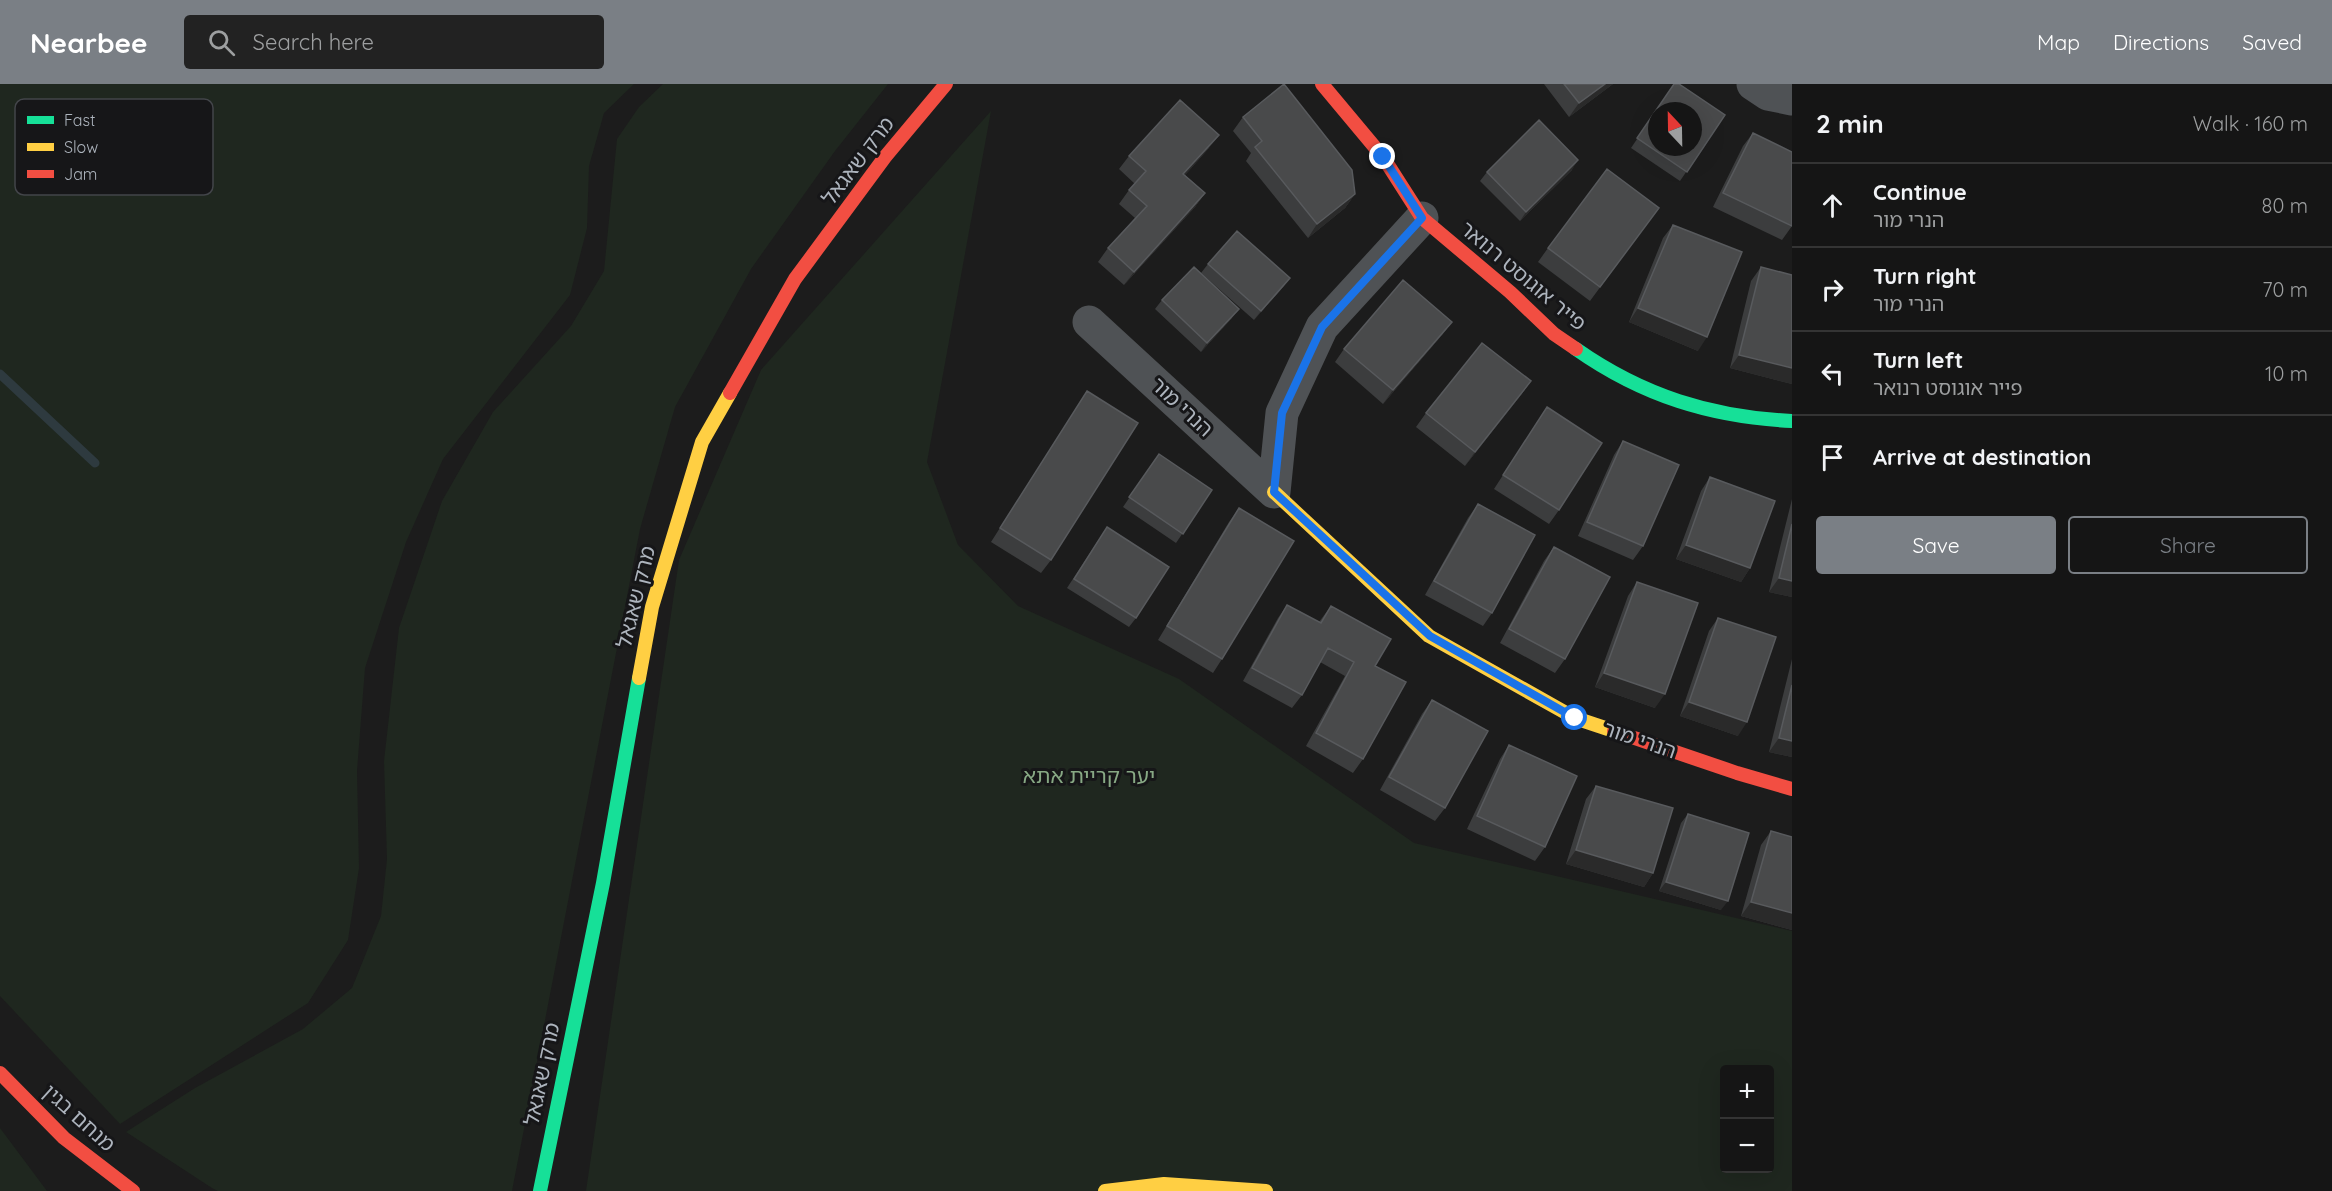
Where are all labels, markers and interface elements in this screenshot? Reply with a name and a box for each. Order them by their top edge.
search box [184,15,604,69]
text: Nearbee [30,25,148,60]
icon: search [205,26,238,59]
text: Search here [253,28,374,56]
text: Map [2037,29,2080,55]
text: Directions [2113,29,2209,55]
text: Saved [2242,29,2302,55]
legend [15,99,213,195]
north arrow [1648,102,1702,156]
text: 2 min [1816,107,1884,140]
text: Fast [64,110,95,130]
street label: מרק שאגאל [815,111,899,210]
text: Walk · 160 m [2193,111,2308,136]
text: Slow [64,137,98,157]
route end [1369,143,1395,169]
text: Jam [64,164,97,184]
text: Continue [1873,178,1967,206]
icon: ahead [1816,189,1849,222]
text: 80 m [2262,193,2308,218]
text: הנרי מור [1873,207,1944,232]
street label: פייר אוגוסט רנואר [1455,215,1592,336]
text: Turn right [1873,262,1977,290]
icon: right [1816,273,1849,306]
text: 70 m [2262,277,2308,302]
text: הנרי מור [1873,291,1944,316]
text: Turn left [1873,346,1963,374]
icon: left [1816,357,1849,390]
text: 10 m [2265,361,2308,386]
street label: הנרי מור [1146,371,1219,441]
text: פייר אוגוסט רנואר [1873,375,2022,400]
icon: arrive [1816,441,1849,474]
text: Arrive at destination [1873,443,2091,471]
button: Save [1816,516,2056,574]
button: Share [2068,516,2308,574]
street label: מרק שאגאל [610,543,660,651]
route start [1561,704,1587,730]
street label: הנרי מור [1601,715,1680,764]
park label: יער קריית אתא [1023,762,1155,788]
street label: מרק שאגאל [517,1020,565,1128]
map controls [1720,1065,1774,1173]
button: + [1720,1065,1774,1119]
street label: מנחם בגין [38,1078,121,1156]
button: − [1720,1119,1774,1173]

